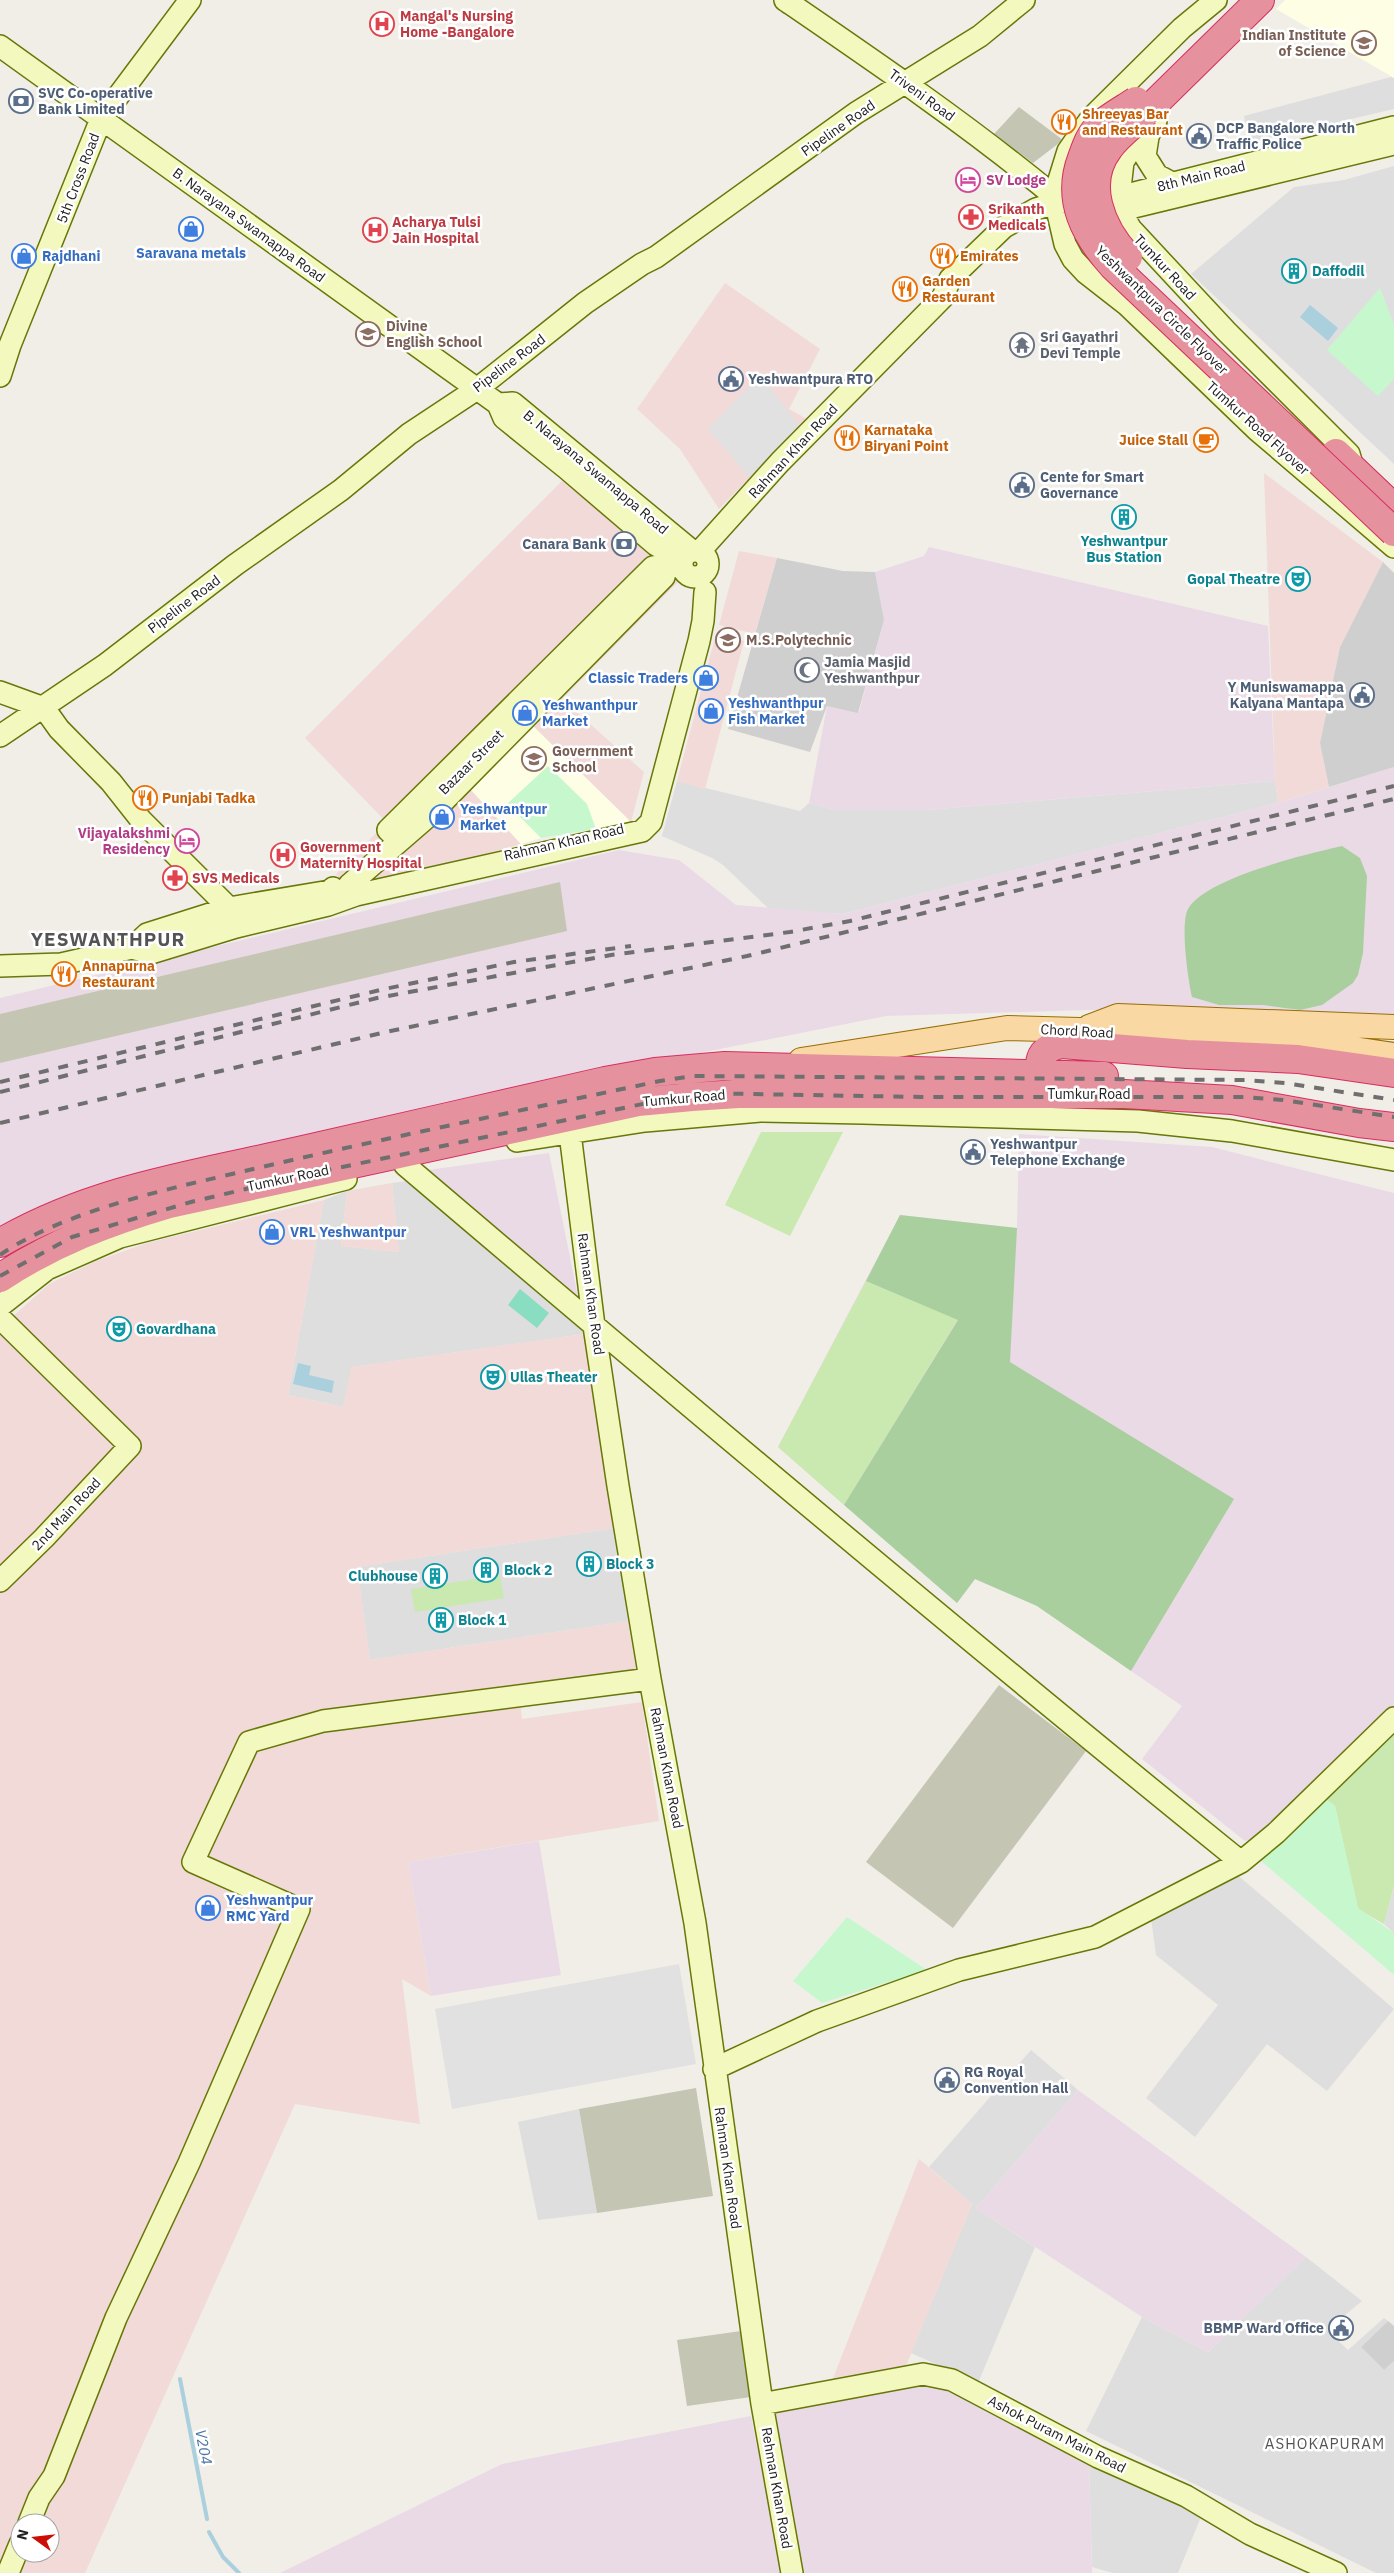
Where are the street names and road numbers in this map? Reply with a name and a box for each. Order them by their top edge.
street label: Triveni Road [885,65,959,125]
street label: Pipeline Road [798,96,878,160]
street label: 5th Cross Road [53,130,103,226]
street label: 8th Main Road [1155,156,1247,196]
street label: B. Narayana Swamappa Road [169,164,329,286]
street label: Tumkur Road [1130,230,1200,304]
street label: Yeshwantpura Circle Flyover [1092,242,1232,378]
street label: Pipeline Road [469,330,549,396]
street label: Tumkur Road Flyover [1203,377,1313,479]
street label: Rahman Khan Road [744,400,842,502]
street label: B. Narayana Swamappa Road [520,406,672,538]
street label: Pipeline Road [144,571,224,637]
street label: Bazaar Street [435,726,507,798]
street label: Rahman Khan Road [502,819,626,865]
street label: Chord Road [1040,1020,1114,1042]
street label: Tumkur Road [642,1085,726,1111]
street label: Tumkur Road [1047,1085,1131,1103]
street label: Tumkur Road [245,1161,331,1195]
street label: Rahman Khan Road [574,1232,608,1356]
street label: 2nd Main Road [28,1474,104,1554]
street label: Rahman Khan Road [646,1706,688,1830]
street label: Rahman Khan Road [711,2106,745,2230]
street label: Ashok Puram Main Road [985,2391,1129,2477]
street label: Rehman Khan Road [757,2426,797,2550]

